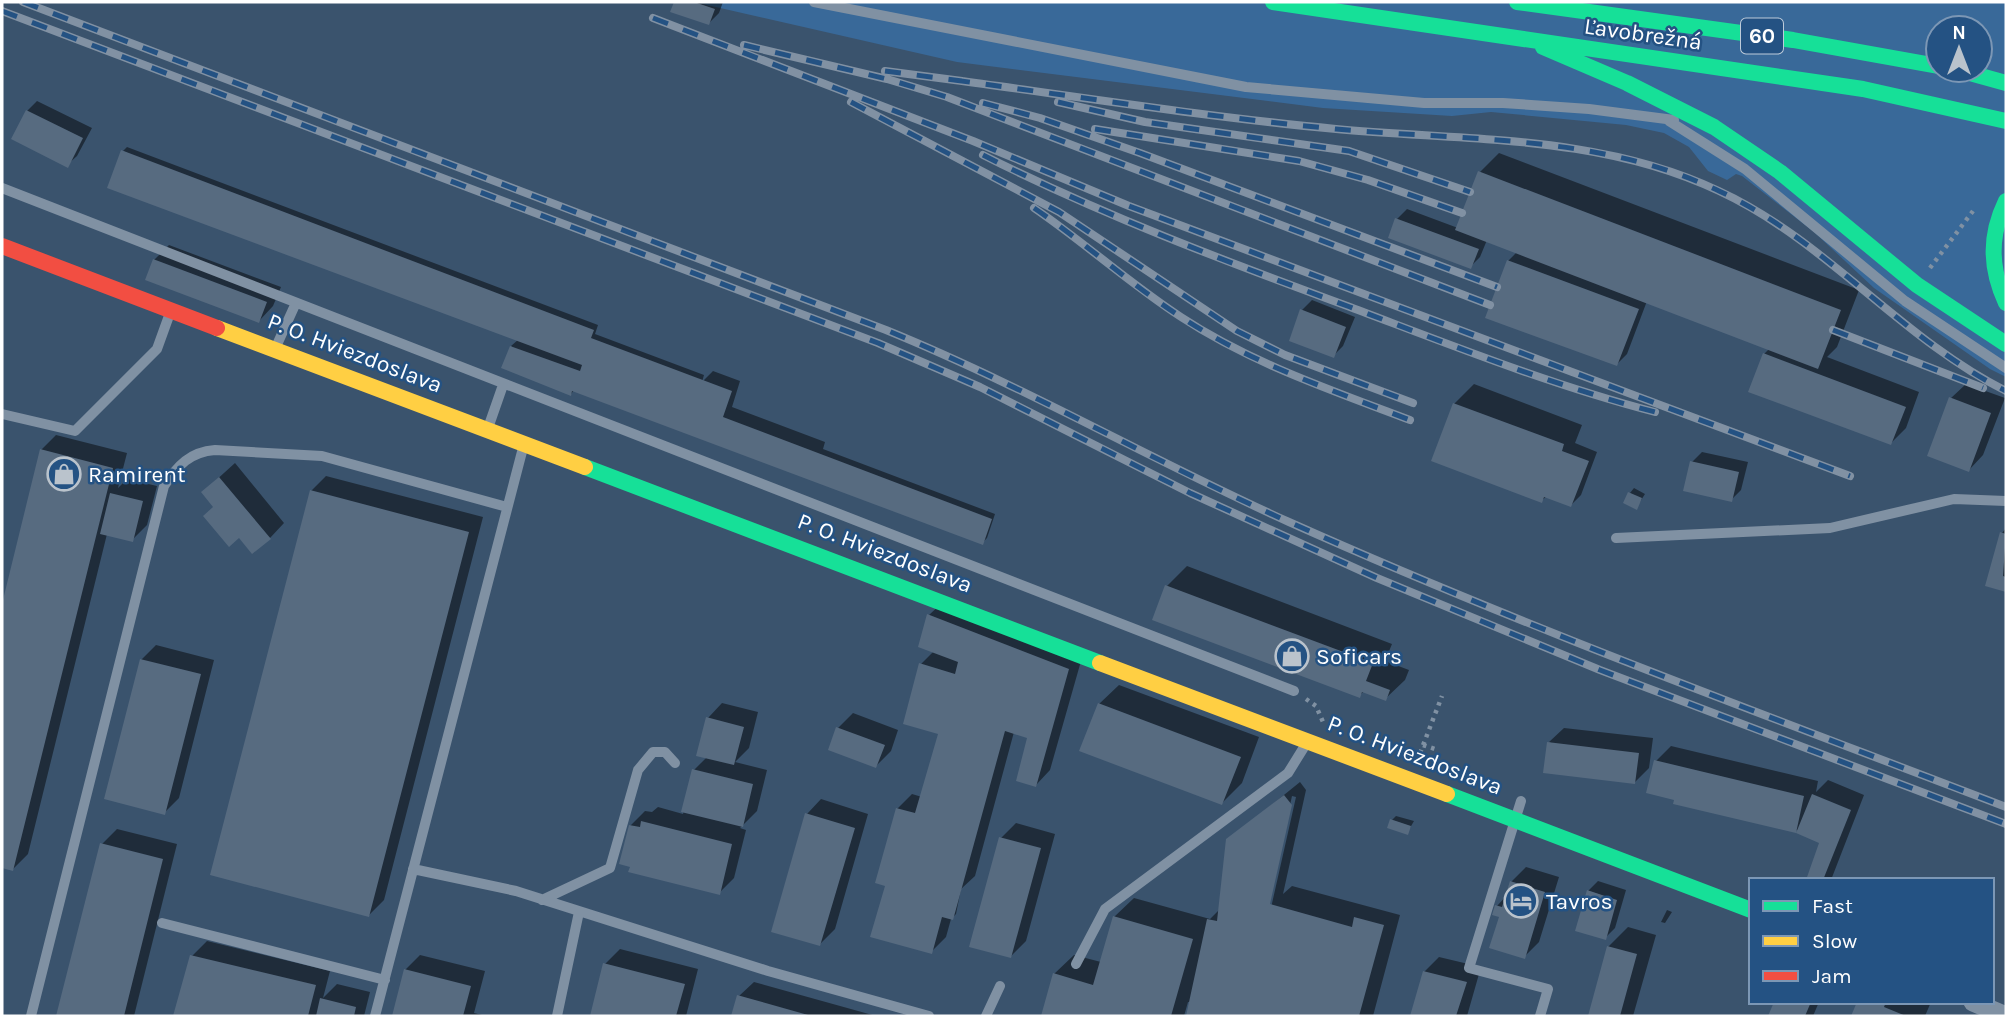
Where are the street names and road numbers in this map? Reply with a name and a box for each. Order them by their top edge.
street label: Ľavobrežná [1582,12,1704,56]
road number: 60 [1741,19,1783,54]
street label: P. O. Hviezdoslava [264,307,446,399]
street label: P. O. Hviezdoslava [794,507,976,599]
street label: P. O. Hviezdoslava [1324,709,1506,801]

